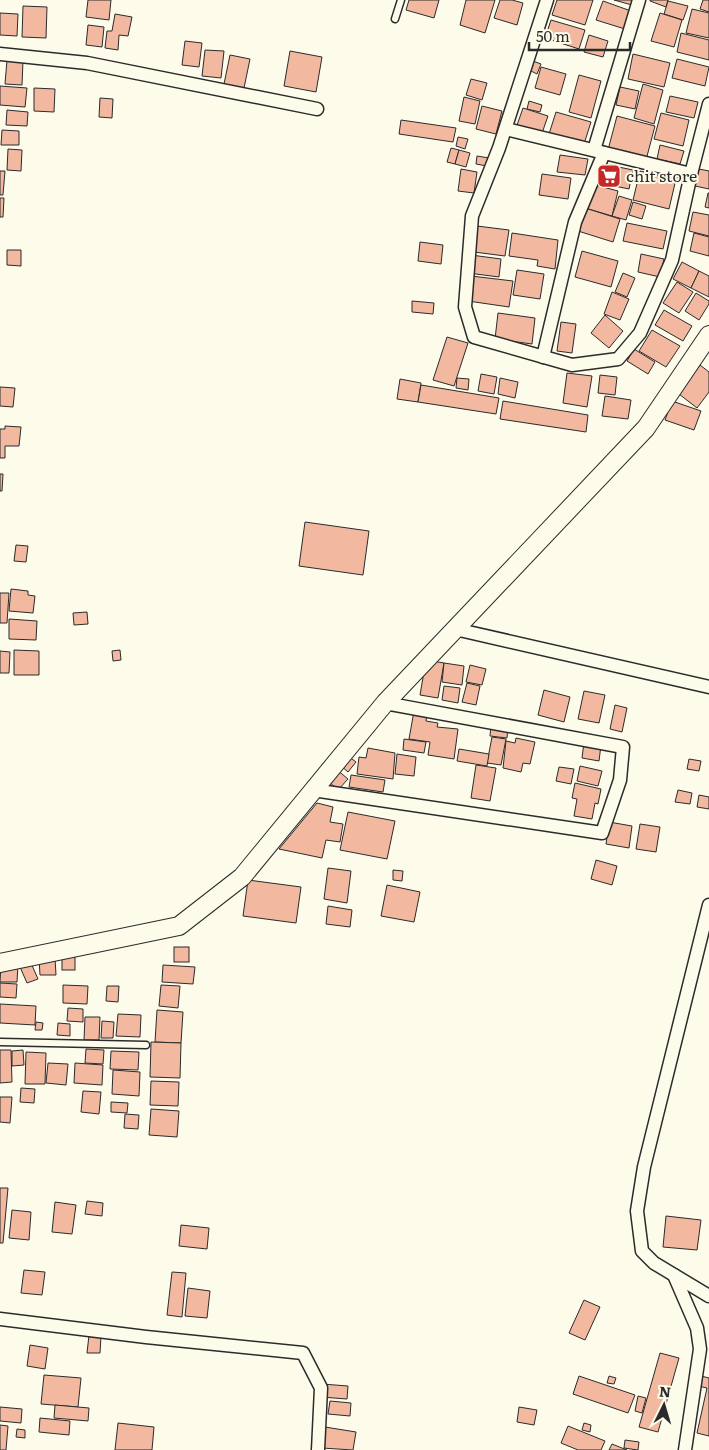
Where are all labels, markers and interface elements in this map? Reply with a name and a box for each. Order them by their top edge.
scale bar [529,20,630,52]
text: 50 m [536,24,570,47]
supermarket icon: chit store [596,163,622,189]
place label: chit store [626,163,697,187]
north arrow [639,1380,689,1430]
text: N [658,1381,672,1402]

